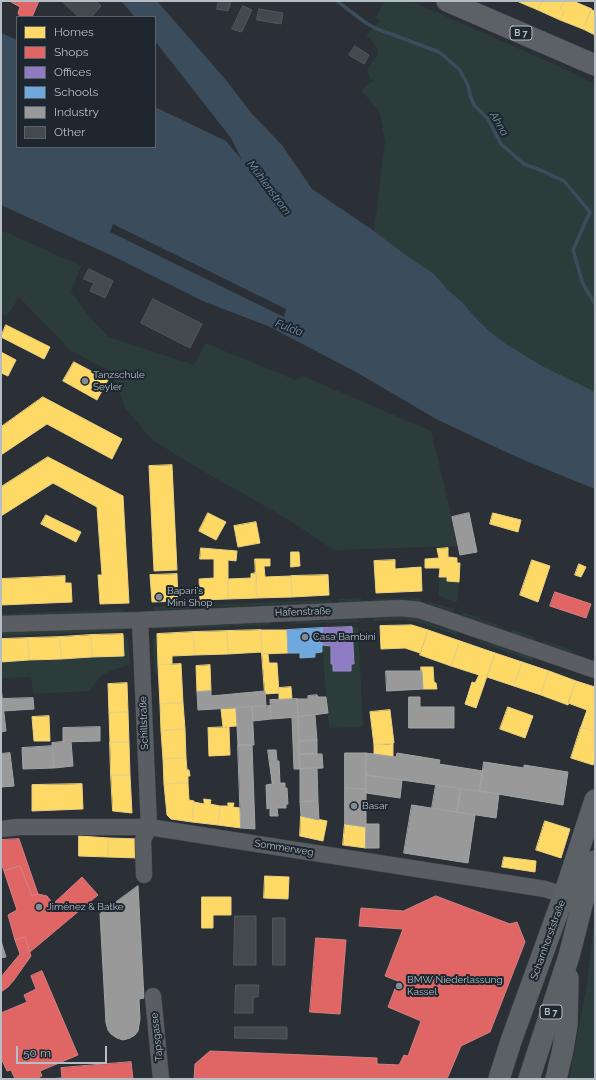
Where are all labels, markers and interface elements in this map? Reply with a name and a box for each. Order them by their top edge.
legend [16,16,156,148]
text: Homes [54,25,94,39]
road number: B 7 [510,26,532,40]
text: Shops [54,45,89,59]
text: Offices [54,65,91,79]
text: Schools [54,85,98,99]
text: Industry [54,105,99,119]
water label: Ahna [487,109,511,139]
text: Other [54,125,85,139]
water label: Mühlenstrom [244,158,294,218]
water label: Fulda [273,317,305,339]
place label: Tanzschule Seyler [93,369,145,392]
marker: Tanzschule Seyler [80,376,90,386]
place label: Bapari's Mini Shop [167,585,213,608]
marker: Bapari's Mini Shop [154,592,164,602]
street label: Hafenstraße [275,605,331,619]
place label: Casa Bambini [313,631,376,643]
marker: Casa Bambini [300,632,310,642]
street label: Schillstraße [137,696,151,750]
place label: Basar [362,800,388,812]
marker: Basar [349,801,359,811]
street label: Sommerweg [254,837,314,859]
street label: Scharnhorststraße [528,898,568,982]
place label: Jiménez & Batke [47,901,124,913]
marker: Jiménez & Batke [34,902,44,912]
place label: BMW Niederlassung Kassel [407,974,503,998]
marker: BMW Niederlassung Kassel [394,981,404,991]
road number: B 7 [540,1005,562,1019]
street label: Tapsgasse [148,1012,166,1062]
scale bar [18,1038,109,1064]
text: 50 m [23,1046,51,1060]

